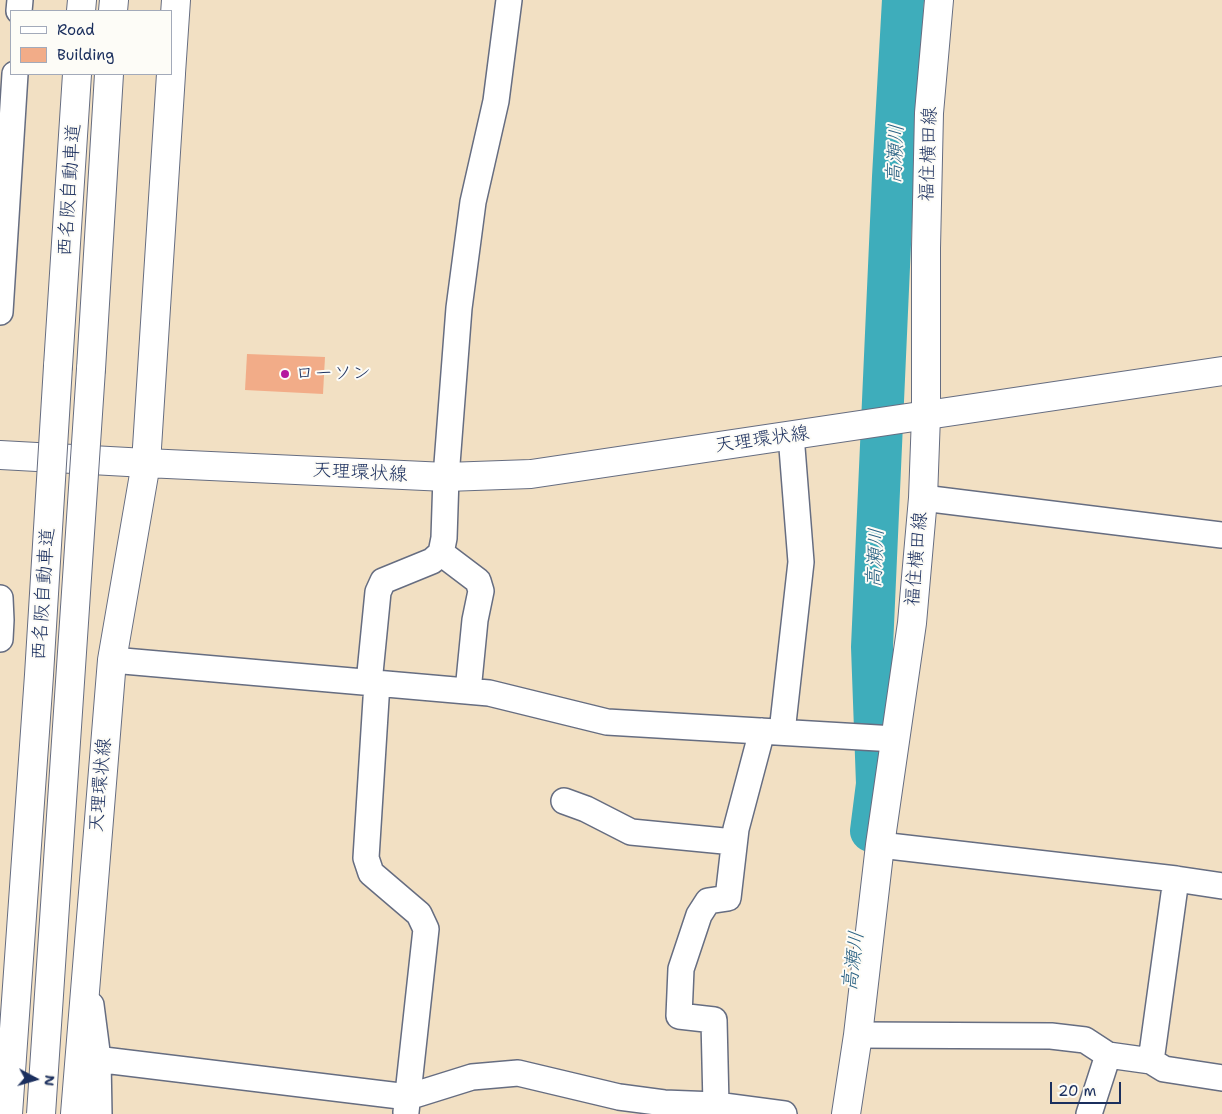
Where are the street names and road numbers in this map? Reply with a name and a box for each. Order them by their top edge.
street label: 福住横田線 [916,106,942,202]
street label: 西名阪自動車道 [54,123,86,257]
street label: 天理環状線 [713,422,811,458]
street label: 天理環状線 [312,459,408,487]
street label: 福住横田線 [902,511,932,607]
street label: 西名阪自動車道 [28,527,60,661]
street label: 天理環状線 [86,737,116,833]

